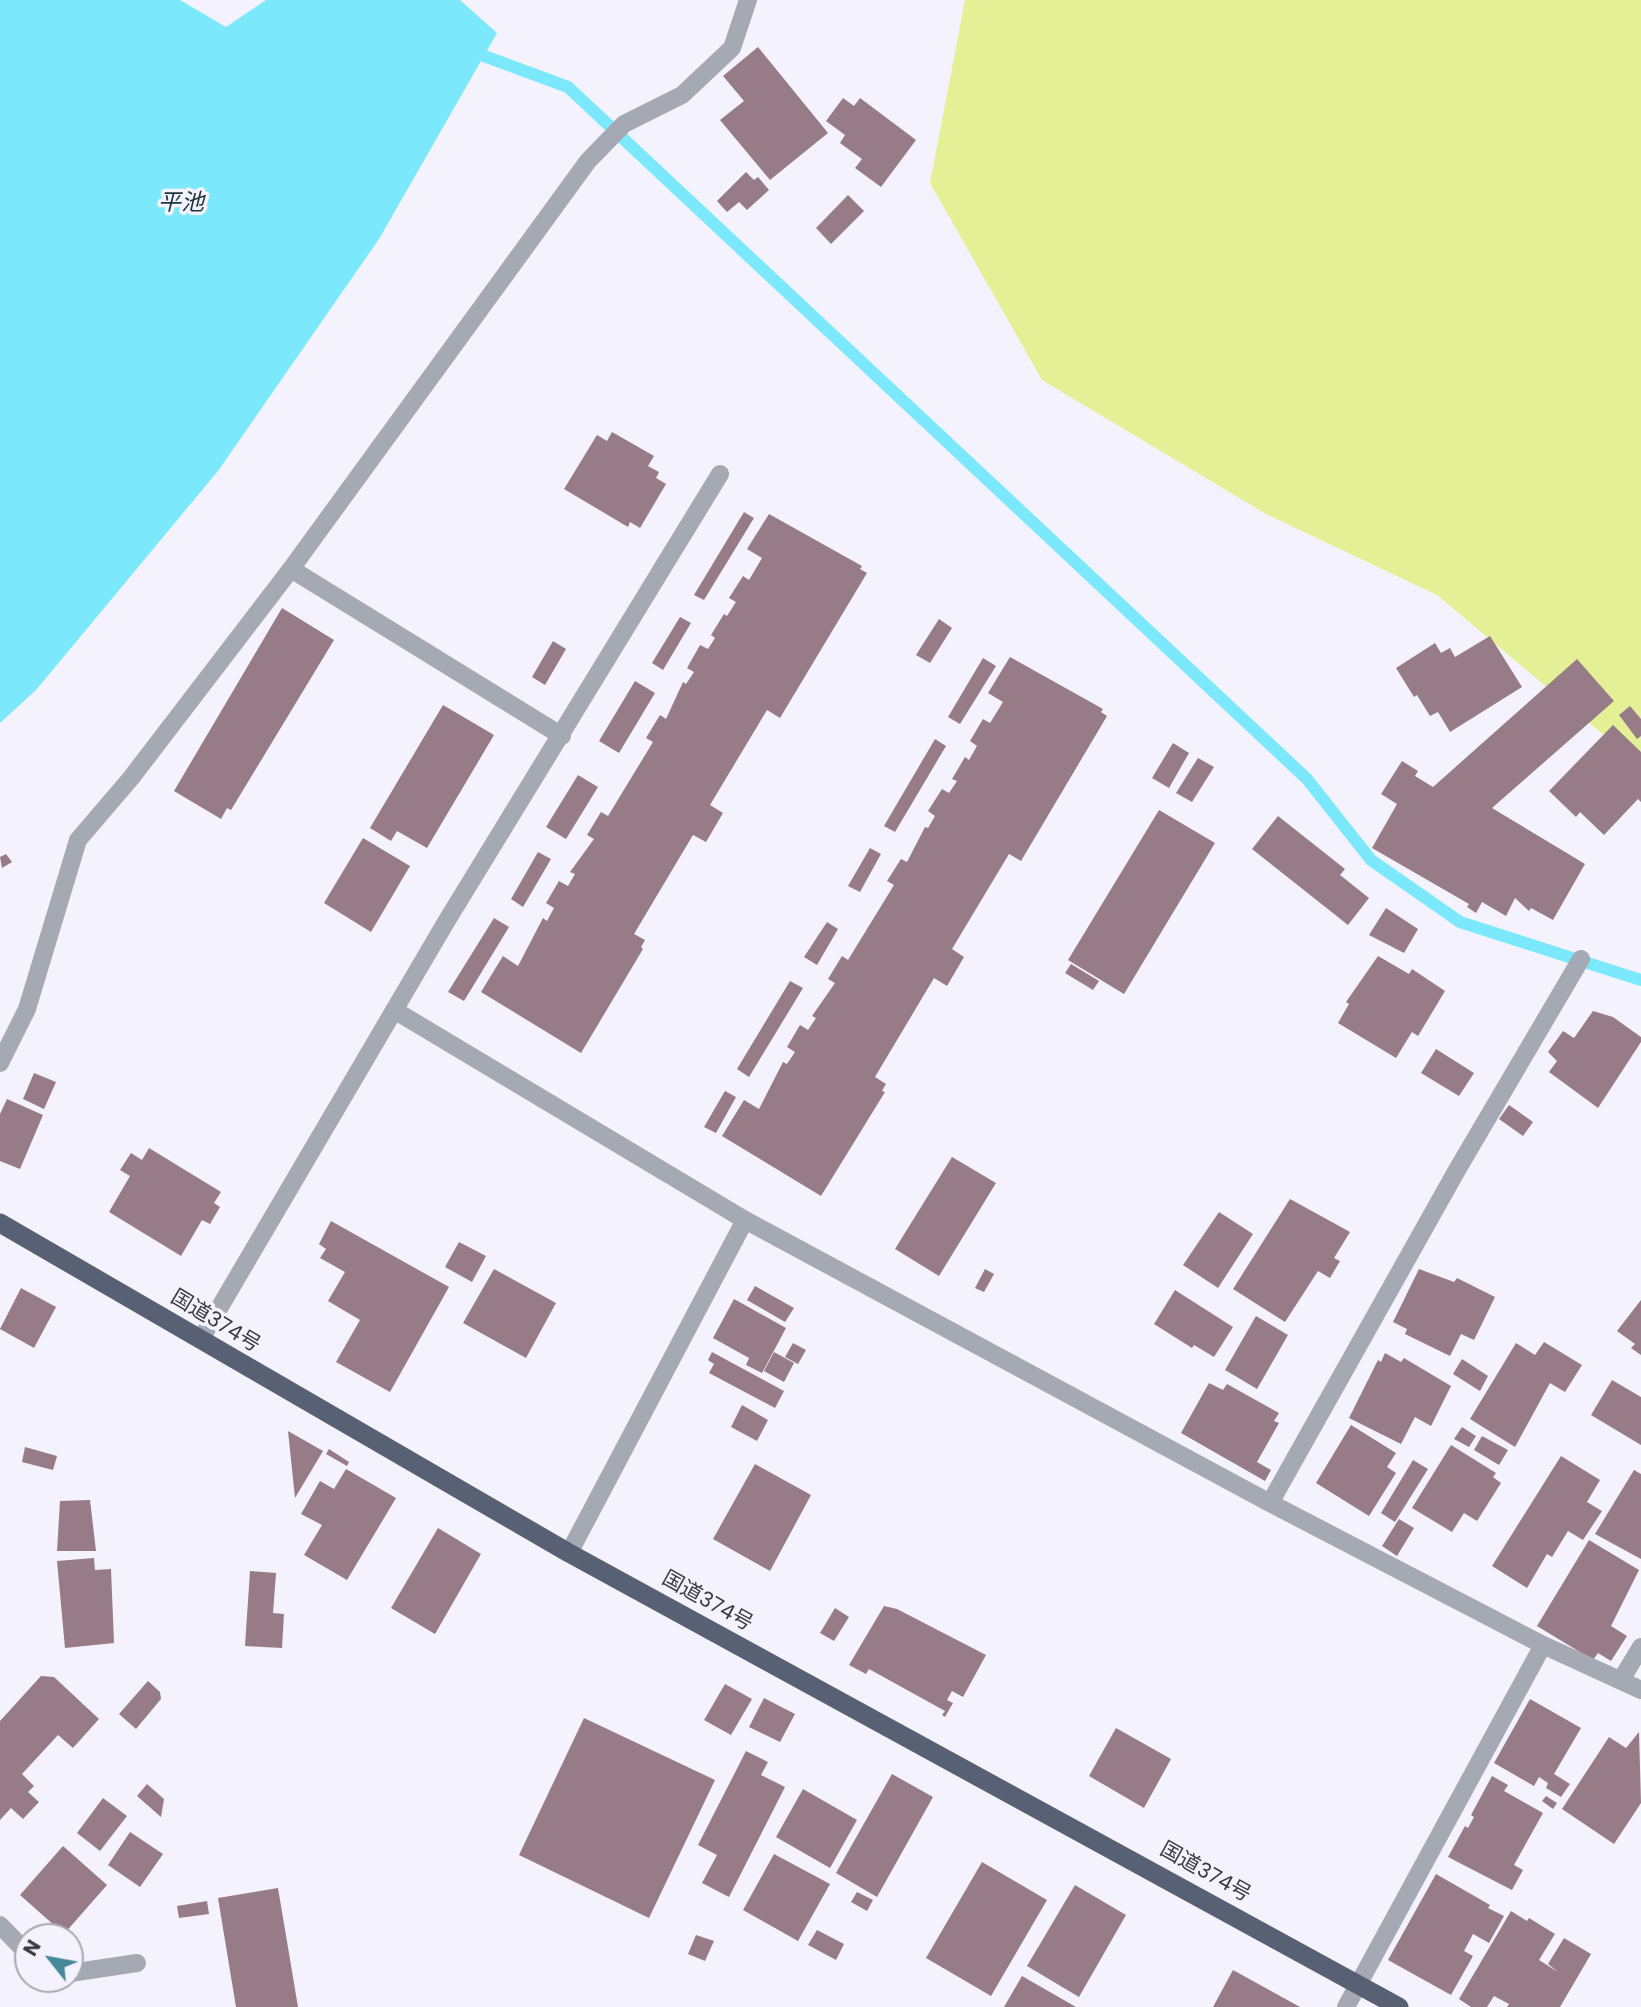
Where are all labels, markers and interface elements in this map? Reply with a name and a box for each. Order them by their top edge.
water label: 平池 [158,190,204,218]
street label: 国道374号 [166,1285,264,1359]
street label: 国道374号 [657,1567,757,1637]
street label: 国道374号 [1155,1838,1255,1908]
north arrow [14,1923,84,1993]
text: N [17,1935,48,1961]

